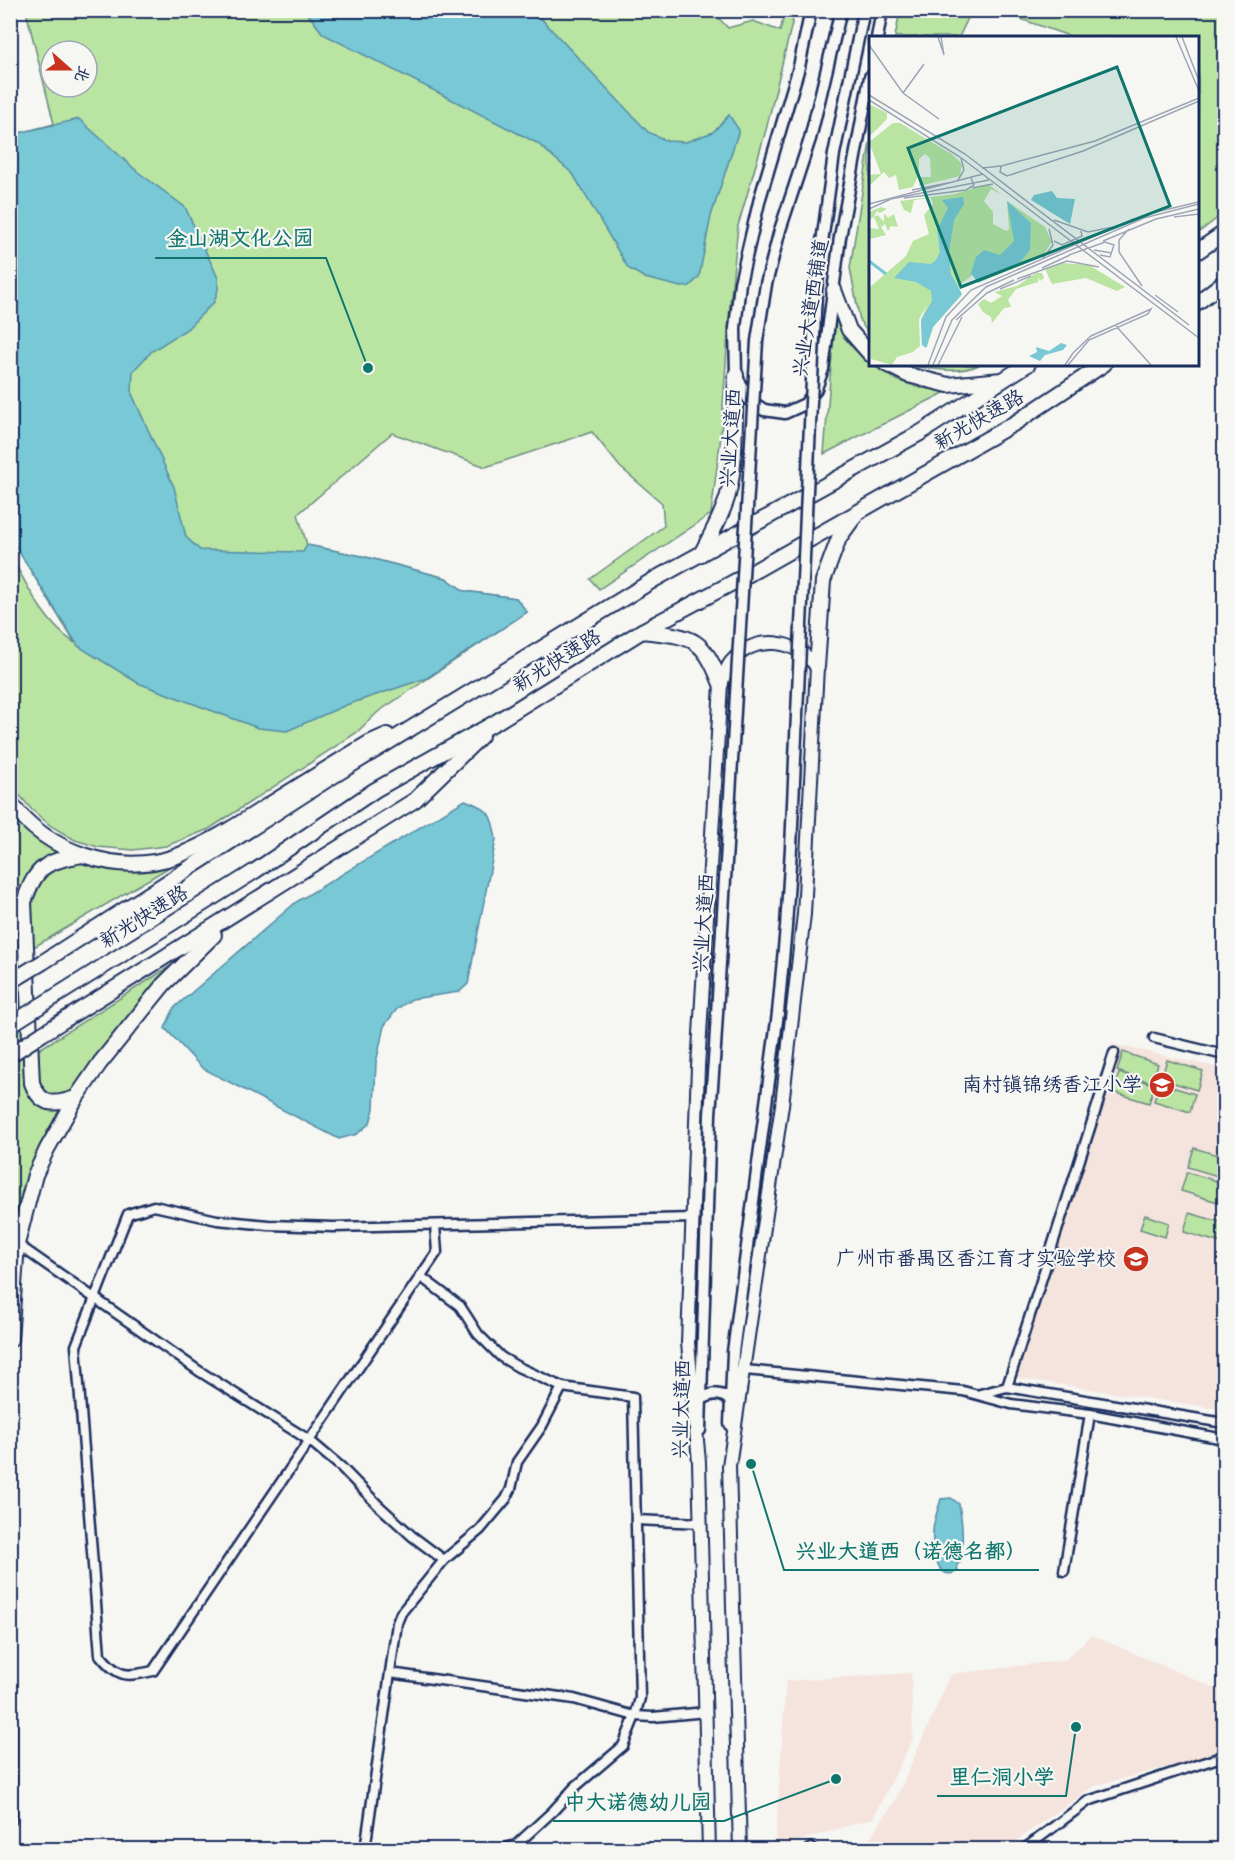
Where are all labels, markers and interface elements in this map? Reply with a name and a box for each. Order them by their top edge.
inset map [869,36,1199,366]
north arrow [39,39,99,99]
text: 北 [70,63,93,85]
callout: 金山湖文化公园 [155,219,326,258]
text: 金山湖文化公园 [167,226,314,251]
street label: 兴业大道西铺道 [788,237,834,379]
street label: 新光快速路 [930,384,1029,455]
street label: 兴业大道西 [716,387,746,489]
street label: 新光快速路 [508,624,607,698]
street label: 兴业大道西 [689,872,719,974]
street label: 新光快速路 [95,880,194,954]
school or university icon: 南村镇锦绣香江小学 [1147,1070,1177,1100]
place label: 南村镇锦绣香江小学 [962,1073,1142,1097]
school or university icon: 广州市番禺区香江育才实验学校 [1121,1244,1151,1274]
place label: 广州市番禺区香江育才实验学校 [836,1247,1116,1271]
street label: 兴业大道西 [668,1359,696,1459]
callout: 兴业大道西（诺德名都） [784,1531,1039,1570]
text: 兴业大道西（诺德名都） [796,1539,1027,1564]
callout: 里仁洞小学 [937,1757,1066,1796]
text: 里仁洞小学 [950,1765,1055,1790]
callout: 中大诺德幼儿园 [553,1782,724,1821]
text: 中大诺德幼儿园 [565,1790,712,1815]

